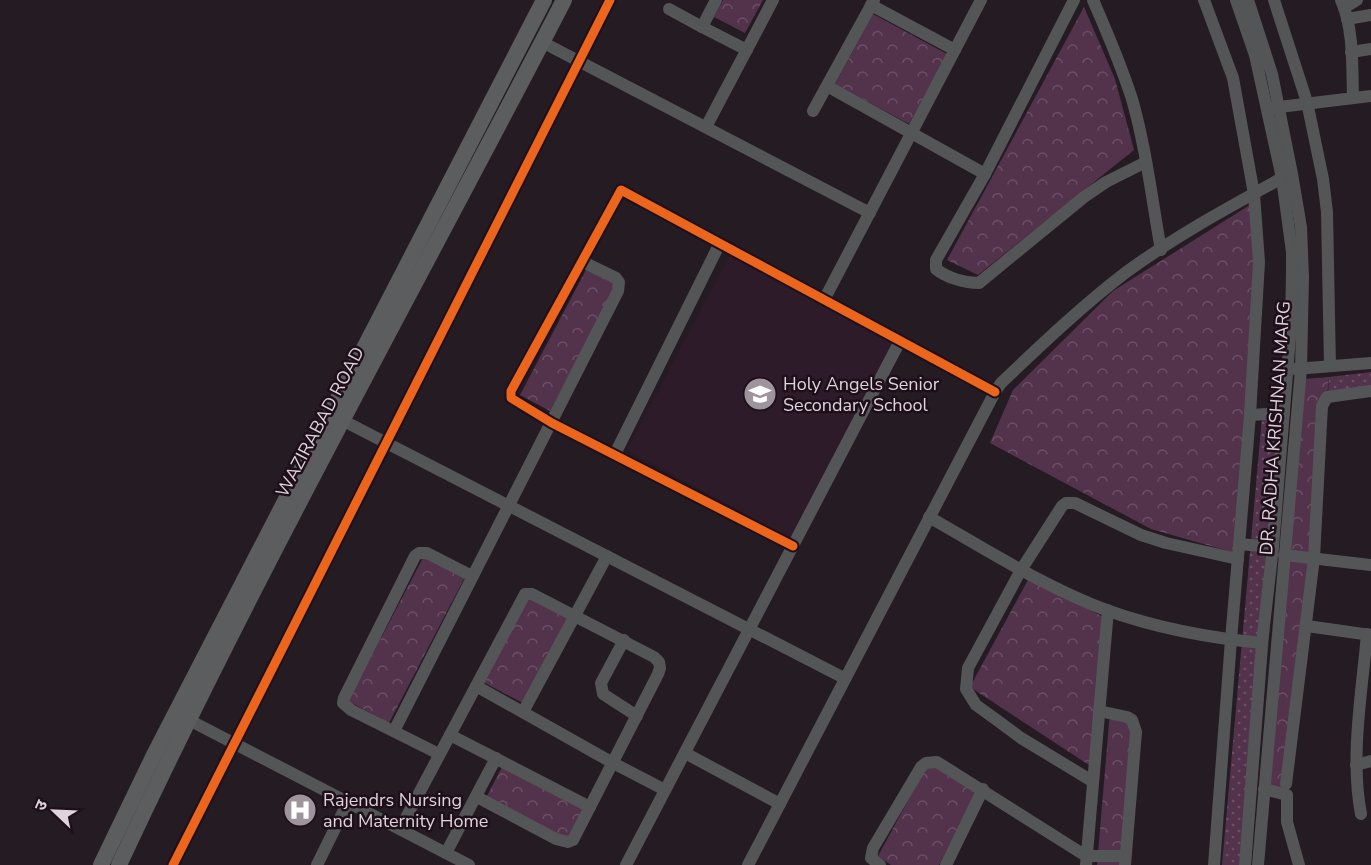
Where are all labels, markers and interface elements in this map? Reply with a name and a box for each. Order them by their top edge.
street label: DR. RADHA KRISHNAN MARG [1254,300,1296,556]
street label: WAZIRABAD ROAD [270,343,370,501]
place label: Holy Angels Senior Secondary School [783,372,940,417]
school or university icon: Holy Angels Senior Secondary School [742,376,778,412]
north arrow [24,781,84,841]
place label: Rajendrs Nursing and Maternity Home [323,788,488,833]
hospital icon: Rajendrs Nursing and Maternity Home [282,792,318,828]
text: उ [29,796,53,814]

